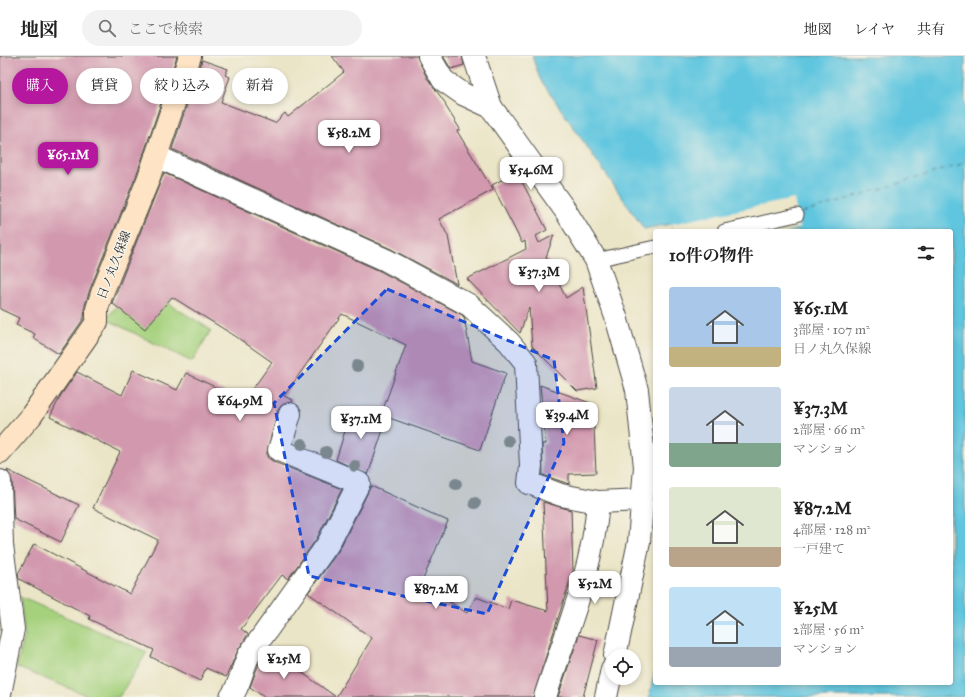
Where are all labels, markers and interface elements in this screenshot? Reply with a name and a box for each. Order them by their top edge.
search box [82,10,362,46]
icon: search [96,17,118,39]
text: 地図 [20,18,58,41]
text: ここで検索 [128,20,203,38]
text: 地図 [804,21,832,38]
text: レイヤ [854,21,895,38]
text: 共有 [917,21,945,38]
chip: 購入 [12,68,68,104]
chip: 賃貸 [76,68,132,104]
chip: 絞り込み [140,68,224,104]
chip: 新着 [232,68,288,104]
pin: ¥58.2M [316,120,382,154]
text: ¥58.2M [327,125,371,141]
pin: ¥65.1M [35,142,101,176]
text: ¥65.1M [47,147,89,163]
pin: ¥54.6M [498,157,564,191]
text: ¥54.6M [509,162,553,178]
street label: 日ノ丸久保線 [95,229,133,301]
icon: filters [915,242,937,264]
text: 10件の物件 [669,245,754,266]
pin: ¥37.3M [506,259,572,293]
text: ¥37.3M [518,264,560,280]
text: ¥65.1M [793,298,848,319]
icon: home [701,303,749,351]
text: 3部屋 · 107 m² [793,322,870,338]
text: 日ノ丸久保線 [793,341,871,357]
pin: ¥64.9M [207,388,273,422]
text: ¥64.9M [217,393,263,409]
text: ¥37.3M [793,398,848,419]
pin: ¥39.4M [534,402,600,436]
icon: home [701,403,749,451]
pin: ¥37.1M [328,406,394,440]
text: ¥39.4M [545,407,589,423]
text: ¥37.1M [340,411,382,427]
text: 2部屋 · 66 m² [793,422,865,438]
text: マンション [793,441,857,457]
text: ¥87.2M [793,498,852,519]
icon: home [701,503,749,551]
text: 4部屋 · 128 m² [793,522,871,538]
text: 一戸建て [793,541,845,557]
pin: ¥52M [571,571,619,605]
pin: ¥87.2M [403,576,469,610]
text: ¥52M [578,576,612,592]
text: ¥87.2M [414,581,458,597]
text: ¥25M [793,598,838,619]
icon: home [701,603,749,651]
text: 2部屋 · 56 m² [793,622,864,638]
text: マンション [793,641,857,657]
pin: ¥25M [260,646,308,680]
map controls [605,649,641,685]
button: locate [605,649,641,685]
text: ¥25M [267,651,301,667]

